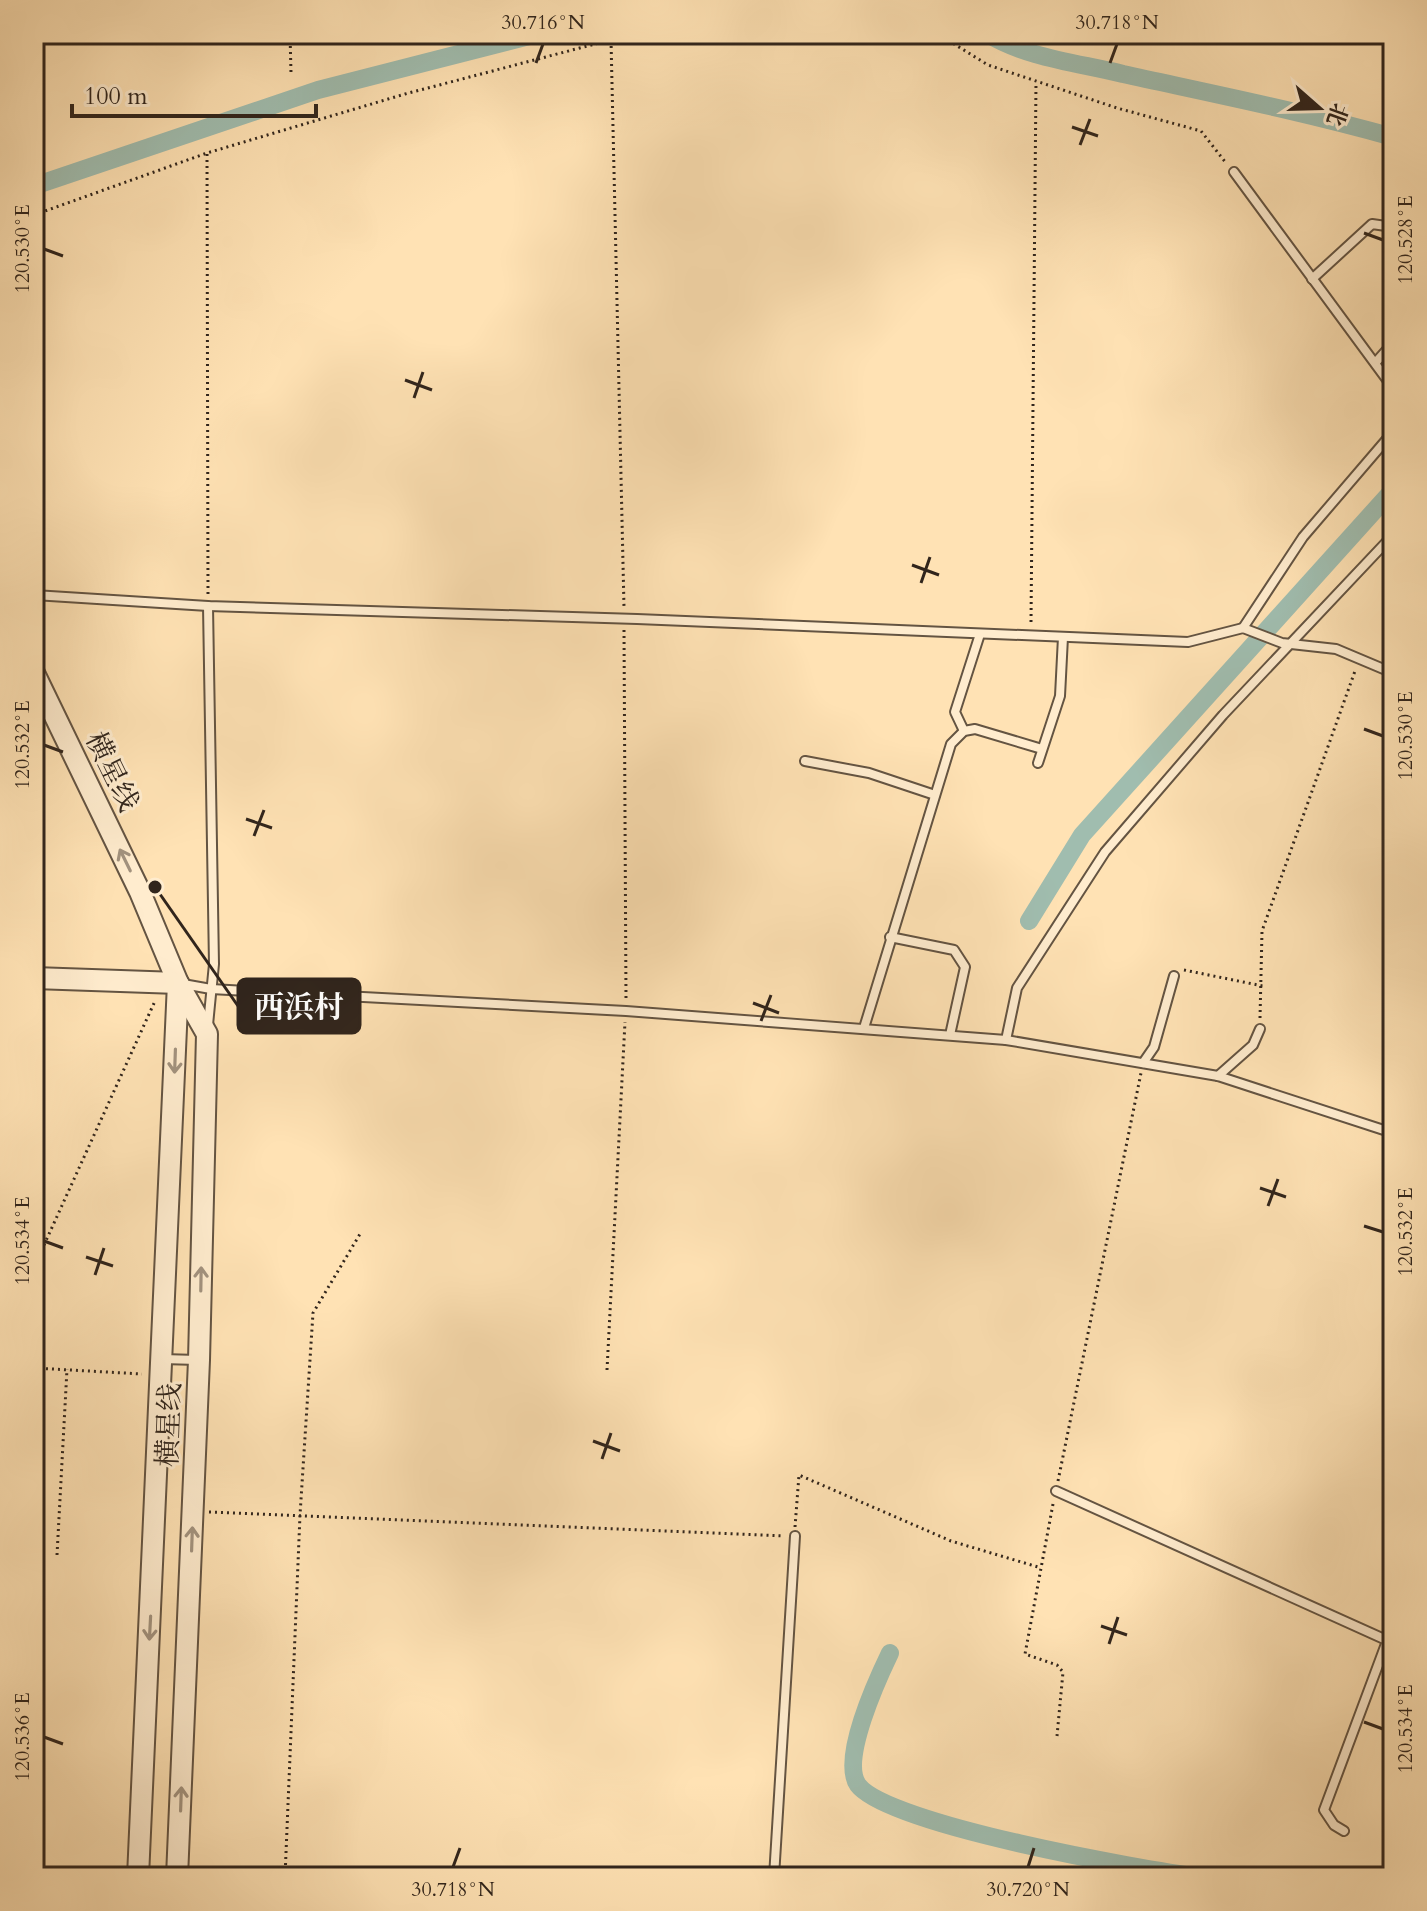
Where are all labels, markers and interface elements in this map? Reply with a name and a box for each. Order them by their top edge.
text: 30.716°N [501,9,585,36]
text: 30.718°N [1075,9,1159,36]
scale bar [72,68,316,118]
north arrow [1279,68,1359,148]
text: 100 m [84,80,148,113]
text: 北 [1319,99,1355,130]
text: 120.528°E [1392,195,1419,285]
text: 120.530°E [9,204,36,294]
text: 120.530°E [1392,691,1419,781]
text: 120.532°E [9,700,36,790]
street label: 横星线 [77,725,148,818]
one-way arrow [117,849,132,873]
callout: 西浜村 [238,979,360,1033]
text: 西浜村 [254,987,344,1028]
one-way arrow [167,1047,182,1074]
text: 120.532°E [1392,1187,1419,1277]
text: 120.534°E [9,1196,36,1286]
one-way arrow [193,1266,209,1293]
street label: 横星线 [149,1382,189,1468]
one-way arrow [184,1526,199,1553]
one-way arrow [142,1614,157,1641]
text: 120.534°E [1392,1684,1419,1774]
text: 120.536°E [9,1692,36,1782]
one-way arrow [173,1786,188,1813]
text: 30.718°N [411,1876,495,1903]
text: 30.720°N [986,1876,1070,1903]

